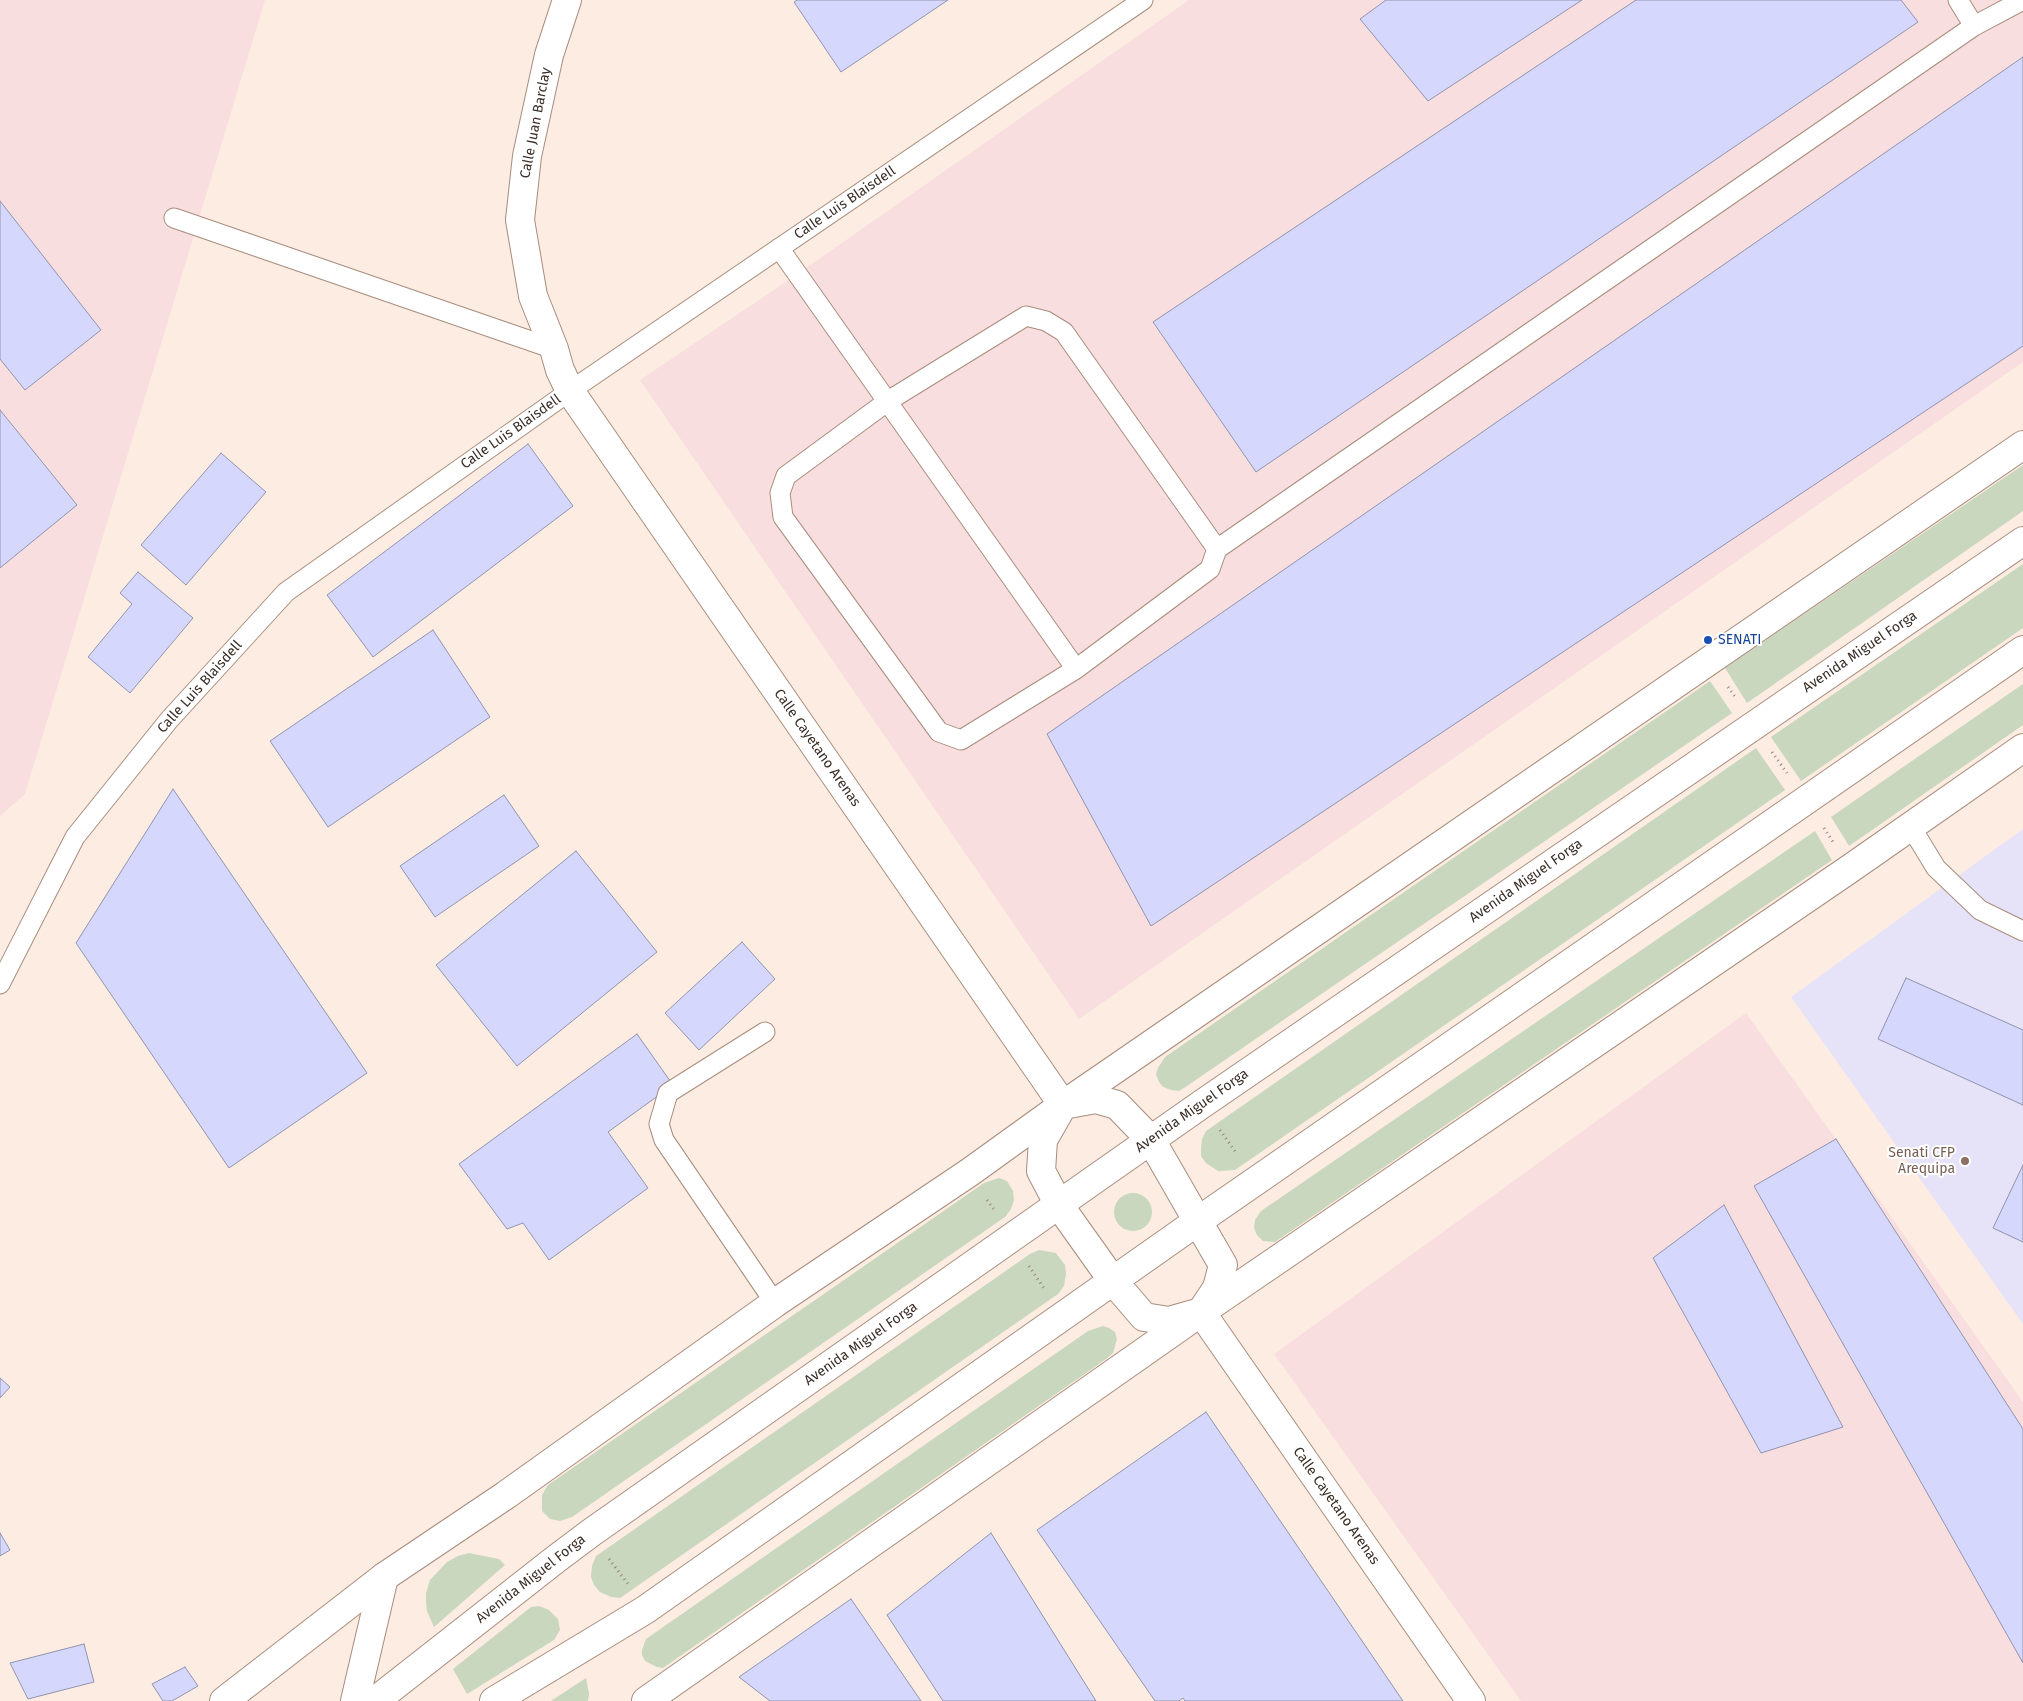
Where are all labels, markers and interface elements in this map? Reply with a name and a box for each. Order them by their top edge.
street label: Calle Juan Barclay [517,66,555,180]
street label: Calle Luis Blaisdell [791,163,899,243]
street label: Calle Luis Blaisdell [458,391,564,473]
street label: Avenida Miguel Forga [1800,607,1920,697]
place label: SENATI [1718,632,1761,648]
marker: SENATI [1702,634,1714,646]
street label: Calle Luis Blaisdell [154,637,246,737]
street label: Calle Cayetano Arenas [770,686,864,810]
street label: Avenida Miguel Forga [1466,836,1586,926]
street label: Avenida Miguel Forga [1132,1066,1252,1156]
place label: Senati CFP Arequipa [1888,1145,1955,1178]
marker: Senati CFP Arequipa [1959,1155,1971,1167]
street label: Avenida Miguel Forga [801,1299,921,1389]
street label: Calle Cayetano Arenas [1289,1444,1383,1568]
street label: Avenida Miguel Forga [473,1531,589,1627]

